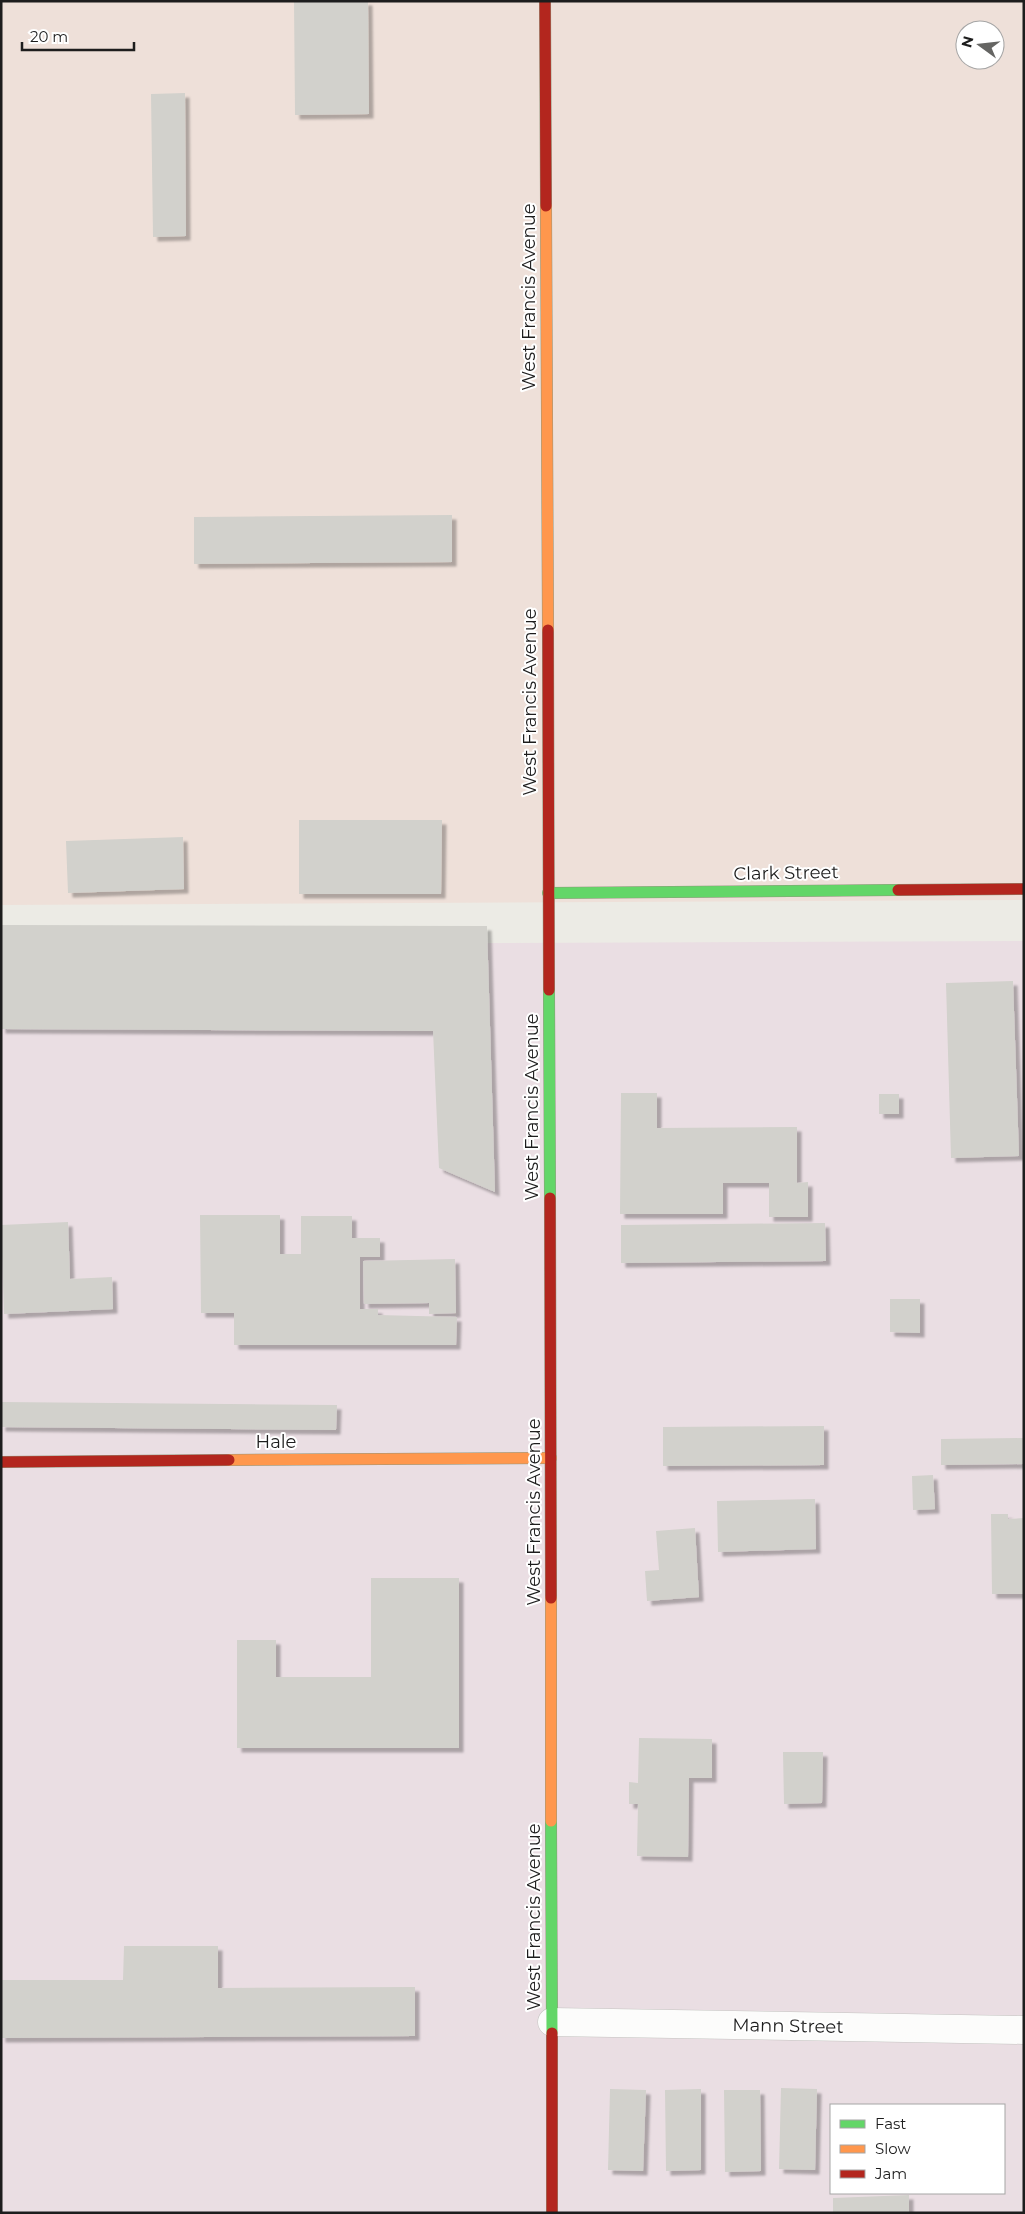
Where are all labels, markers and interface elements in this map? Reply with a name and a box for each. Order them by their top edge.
scale bar [22,20,135,52]
north arrow [955,20,1005,70]
text: 20 m [30,27,68,46]
text: N [957,34,978,49]
street label: West Francis Avenue [518,203,540,391]
street label: West Francis Avenue [519,608,541,796]
street label: Clark Street [733,861,839,885]
street label: West Francis Avenue [521,1013,543,1201]
street label: West Francis Avenue [523,1418,545,1606]
street label: Hale [256,1431,297,1453]
street label: West Francis Avenue [523,1823,545,2011]
street label: Mann Street [732,2014,844,2038]
legend [830,2104,1005,2194]
text: Fast [875,2114,906,2133]
text: Slow [875,2139,911,2158]
text: Jam [874,2164,907,2183]

